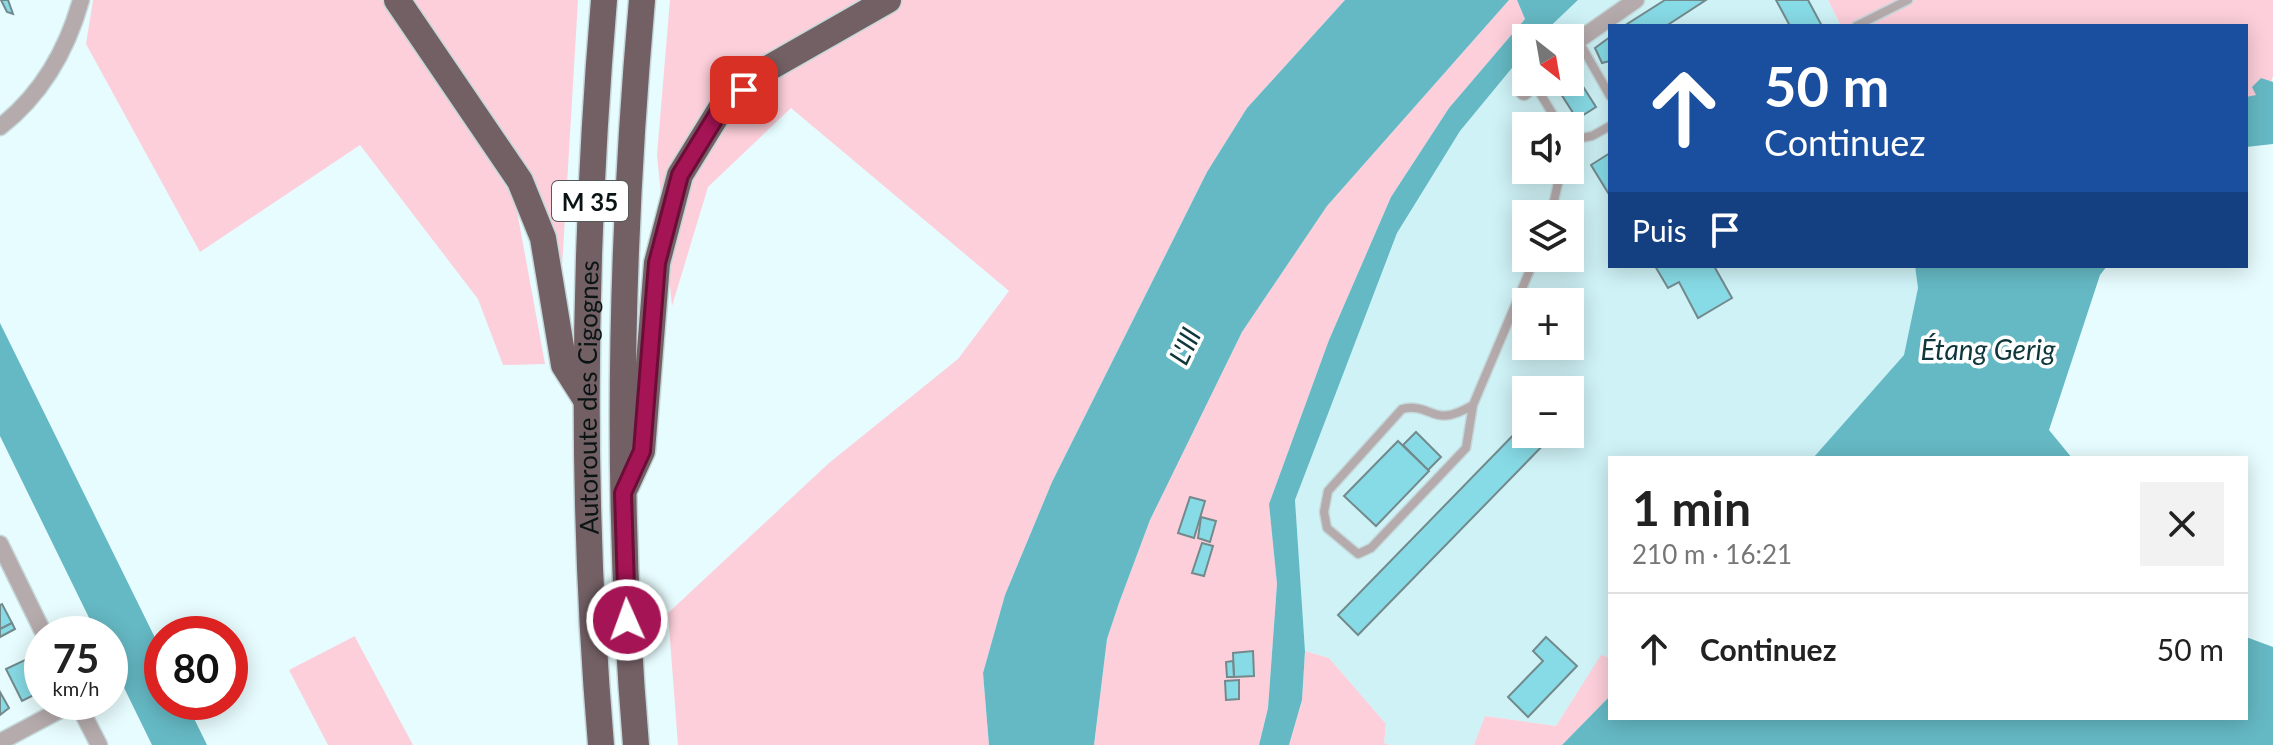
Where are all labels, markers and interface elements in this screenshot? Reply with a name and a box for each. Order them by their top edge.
north arrow [1512,24,1584,96]
map controls [1512,24,1584,448]
text: 50 m [1764,52,1889,119]
pin [710,56,778,124]
icon: ahead [1632,56,1736,160]
icon: arrive [722,68,766,112]
button: sound [1512,112,1584,184]
text: Continuez [1764,120,1926,164]
road number: M 35 [552,181,628,221]
button: layers [1512,200,1584,272]
icon: arrive [1703,208,1747,252]
text: Puis [1632,212,1687,248]
street label: Autoroute des Cigognes [571,260,605,535]
button: + [1512,288,1584,360]
water label: L'Ill [1161,322,1207,370]
water label: Étang Gerig [1920,332,2056,366]
button: − [1512,376,1584,448]
text: 1 min [1632,479,1751,536]
button: close [2140,482,2224,566]
text: 210 m · 16:21 [1632,538,1792,570]
position arrow [585,578,669,662]
speed limit sign: 80 [144,616,248,720]
icon: ahead [1632,627,1676,671]
text: Continuez [1700,631,1836,667]
text: 50 m [2157,631,2224,667]
text: 75 [53,634,99,682]
text: km/h [53,676,99,700]

